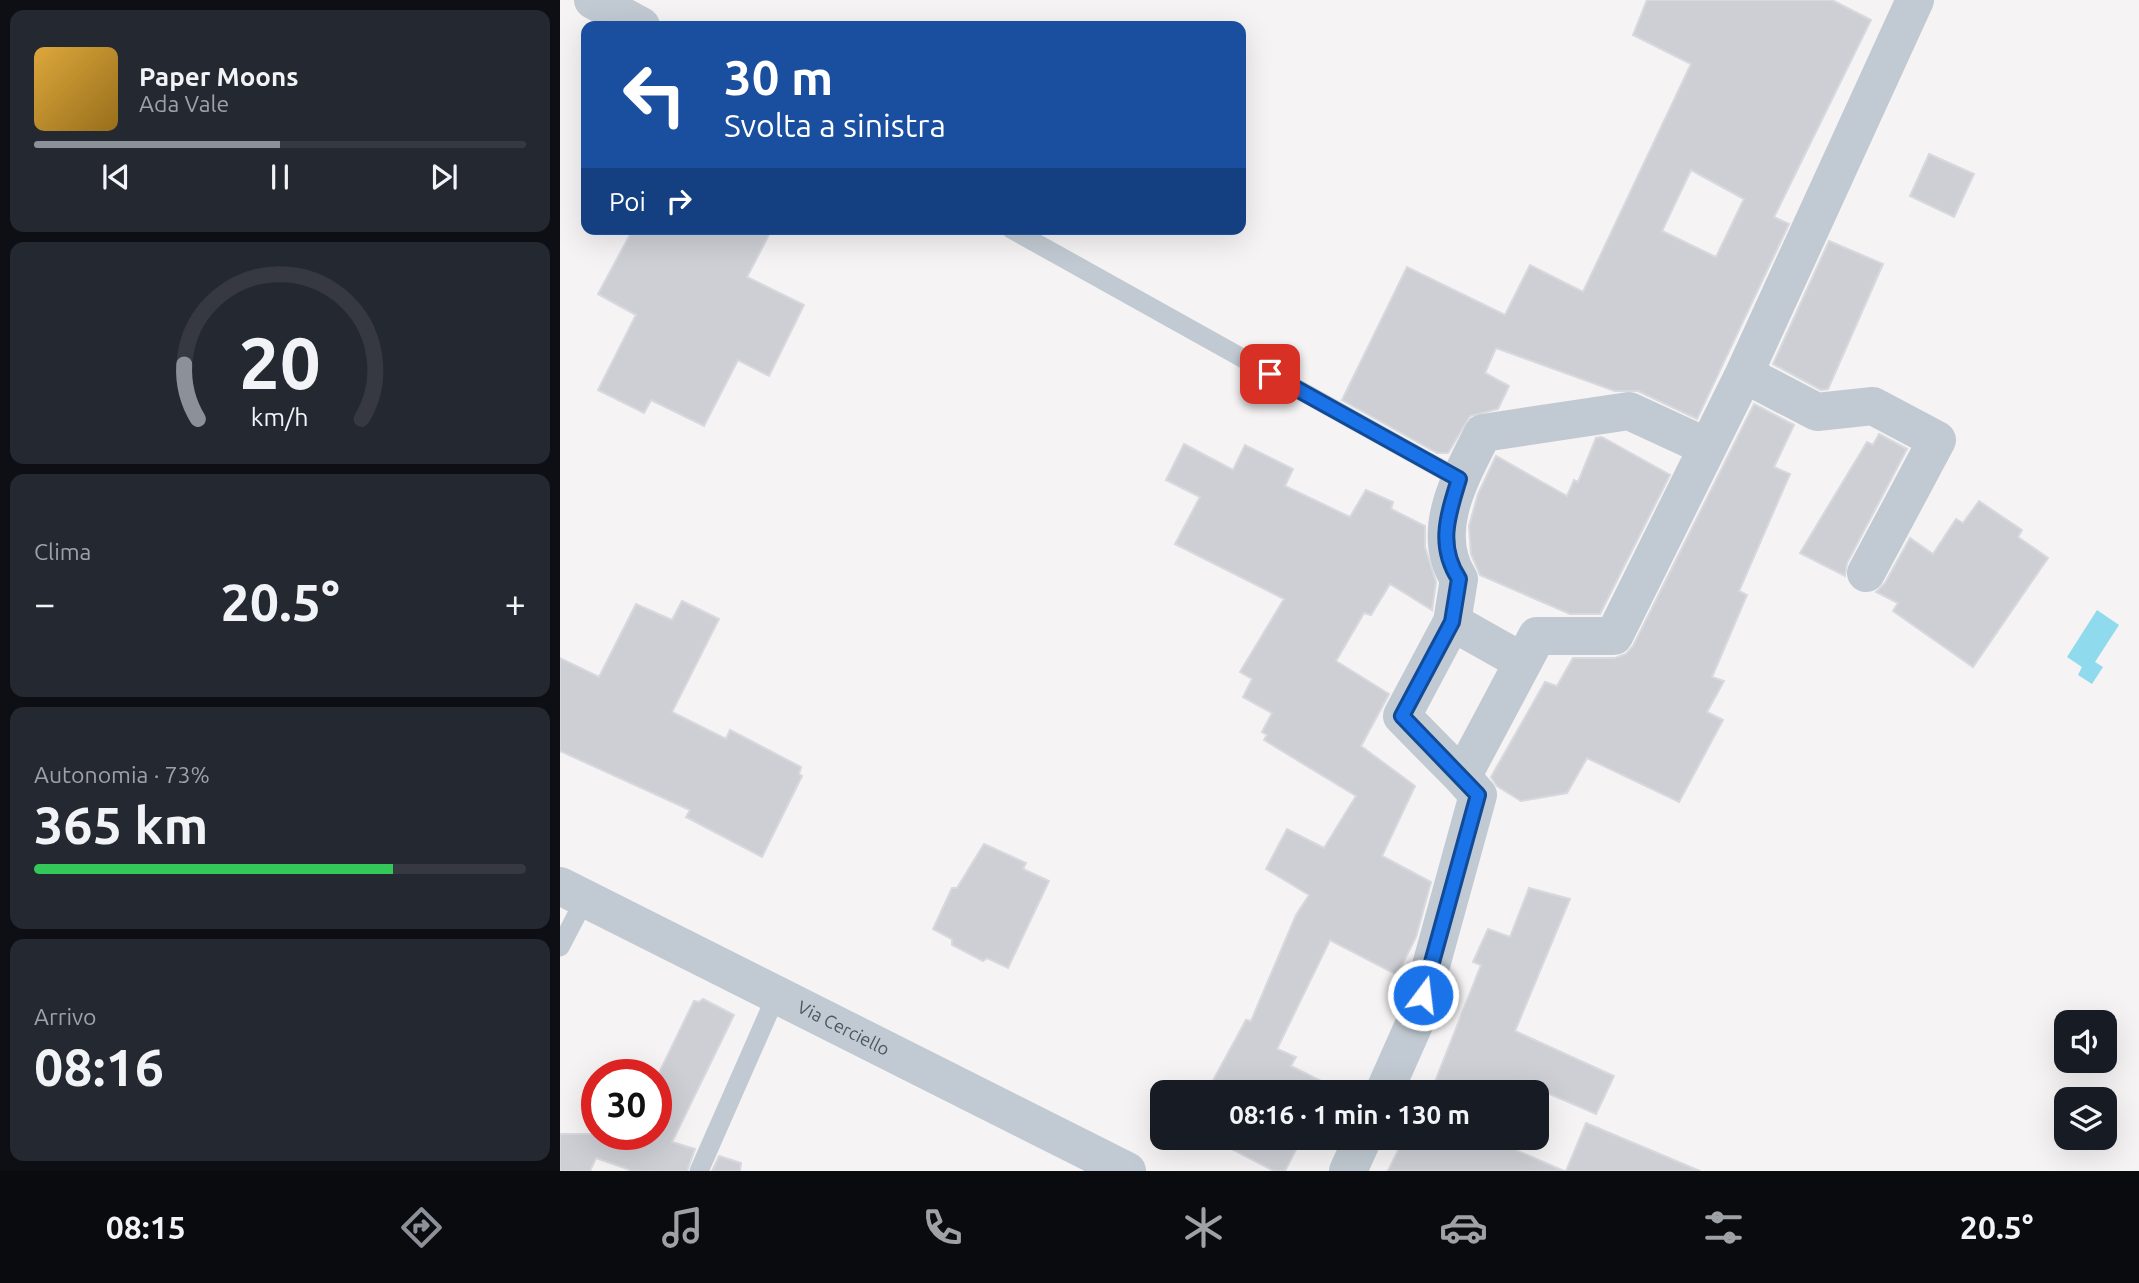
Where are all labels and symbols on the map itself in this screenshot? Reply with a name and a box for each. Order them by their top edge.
pin [1240,344,1300,404]
position arrow [1386,958,1460,1032]
street label: Via Cerciello [794,996,893,1059]
speed limit sign: 30 [581,1059,672,1150]

